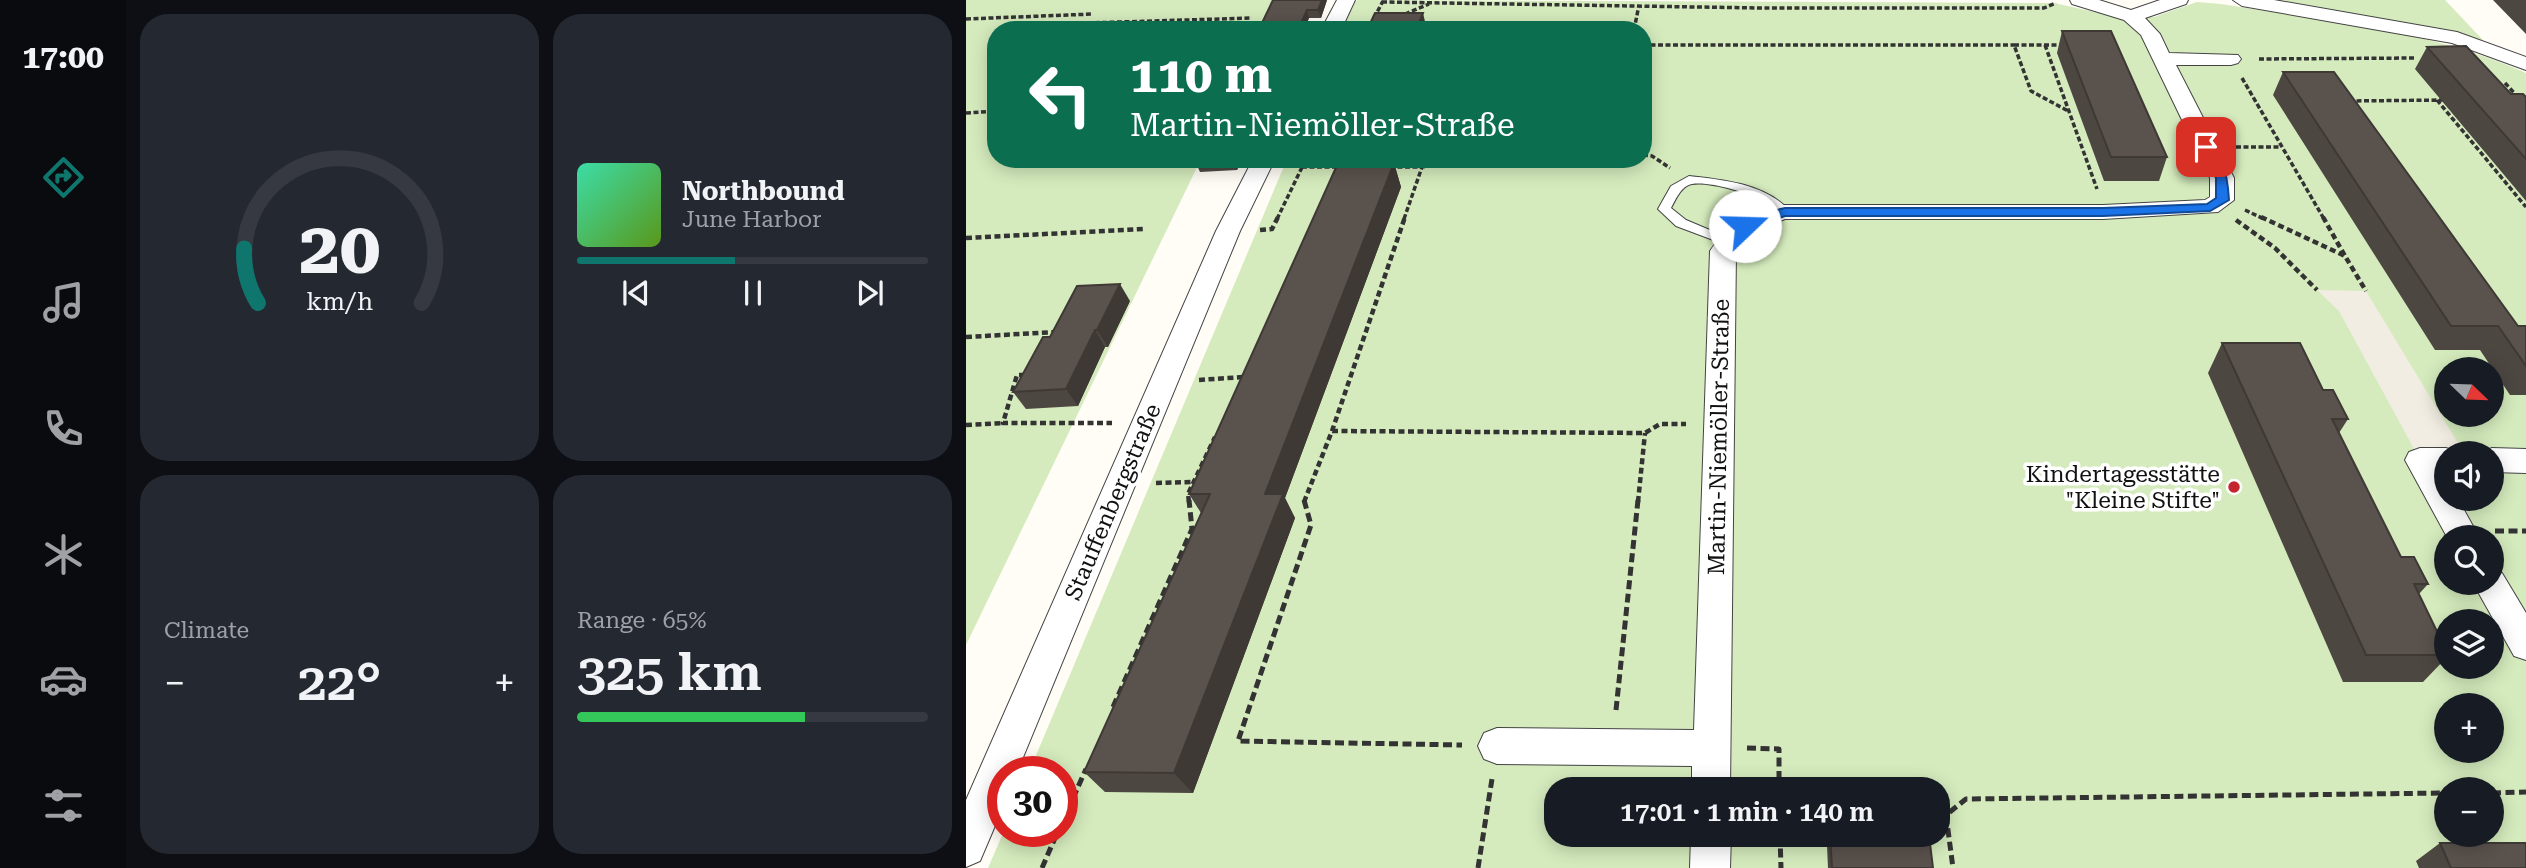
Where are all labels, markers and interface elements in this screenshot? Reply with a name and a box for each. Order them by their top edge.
text: 17:00 [22,38,104,76]
text: 110 m [1130,47,1272,104]
icon: left [1015,49,1106,140]
text: Martin-Niemöller-Straße [1130,106,1515,144]
pin [2176,117,2236,177]
icon: arrive [2187,128,2225,166]
icon: directions [39,153,88,202]
text: Northbound [682,176,845,206]
position arrow [1708,189,1782,263]
text: June Harbor [682,206,822,233]
text: 20 [299,207,380,292]
icon: previous [617,274,655,312]
icon: pause [734,274,772,312]
icon: next [851,274,889,312]
icon: music [39,278,88,327]
text: km/h [306,287,373,316]
street label: Martin-Niemöller-Straße [1703,299,1735,575]
north arrow [2434,357,2504,427]
map controls [2434,357,2504,847]
street label: Stauffenbergstraße [1059,400,1167,604]
icon: phone [39,404,88,453]
button: sound [2434,441,2504,511]
place label: Kindertagesstätte "Kleine Stifte" [2026,461,2220,514]
marker: Kindertagesstätte "Kleine Stifte" [2226,479,2242,495]
button: search [2434,525,2504,595]
icon: climate [39,530,88,579]
text: Range · 65% [577,607,706,634]
button: layers [2434,609,2504,679]
text: Climate [164,617,249,644]
text: 325 km [577,642,762,703]
text: 22° [298,652,381,713]
icon: car [39,655,88,704]
text: − [164,661,185,705]
text: + [494,661,515,705]
button: + [2434,693,2504,763]
speed limit sign: 30 [987,756,1078,847]
button: − [2434,777,2504,847]
icon: filters [39,781,88,830]
text: 17:01 · 1 min · 140 m [1620,797,1874,827]

